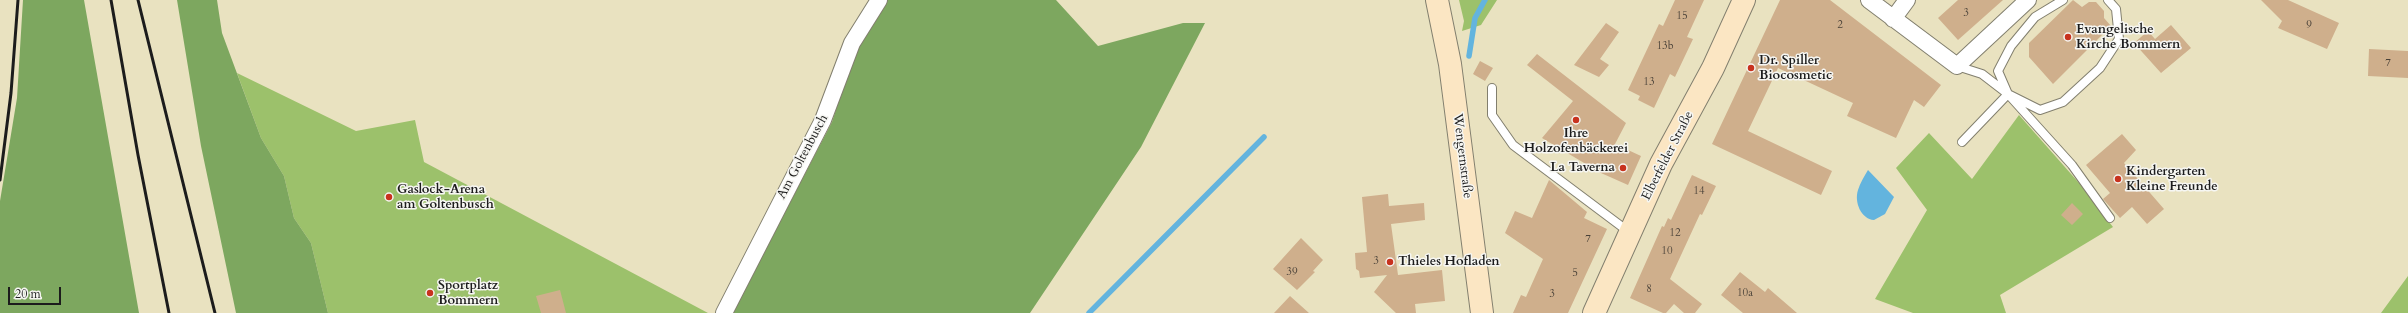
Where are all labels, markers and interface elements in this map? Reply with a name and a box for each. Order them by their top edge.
house number: 3 [1963,6,1969,20]
house number: 15 [1676,9,1688,23]
house number: 2 [1837,18,1843,32]
house number: 9 [2306,18,2312,32]
place label: Evangelische Kirche Bommern [2076,22,2180,53]
marker: Evangelische Kirche Bommern [2063,32,2073,42]
house number: 13b [1656,39,1674,53]
place label: Dr. Spiller Biocosmetic [1759,53,1832,84]
house number: 7 [2385,56,2391,70]
marker: Dr. Spiller Biocosmetic [1746,63,1756,73]
house number: 13 [1643,75,1655,89]
street label: Elberfelder Straße [1639,109,1697,203]
street label: Am Goltenbusch [774,112,832,202]
street label: Wengernstraße [1449,113,1475,199]
marker: Ihre Holzofenbäckerei [1571,115,1581,125]
place label: Ihre Holzofenbäckerei [1524,126,1628,157]
place label: La Taverna [1550,160,1615,176]
marker: La Taverna [1618,163,1628,173]
place label: Kindergarten Kleine Freunde [2126,164,2218,195]
marker: Kindergarten Kleine Freunde [2113,174,2123,184]
place label: Gaslock-Arena am Goltenbusch [397,182,494,213]
house number: 14 [1693,184,1705,198]
marker: Gaslock-Arena am Goltenbusch [384,192,394,202]
house number: 12 [1669,226,1681,240]
house number: 7 [1585,232,1591,246]
house number: 10 [1661,244,1673,258]
house number: 3 [1373,254,1379,268]
place label: Thieles Hofladen [1398,254,1500,270]
marker: Thieles Hofladen [1385,257,1395,267]
house number: 39 [1286,265,1298,279]
house number: 5 [1572,266,1578,280]
place label: Sportplatz Bommern [438,278,498,309]
scale bar [10,279,63,305]
house number: 8 [1646,282,1652,296]
text: 20 m [15,286,41,302]
house number: 10a [1737,286,1753,300]
house number: 3 [1549,287,1555,301]
marker: Sportplatz Bommern [425,288,435,298]

